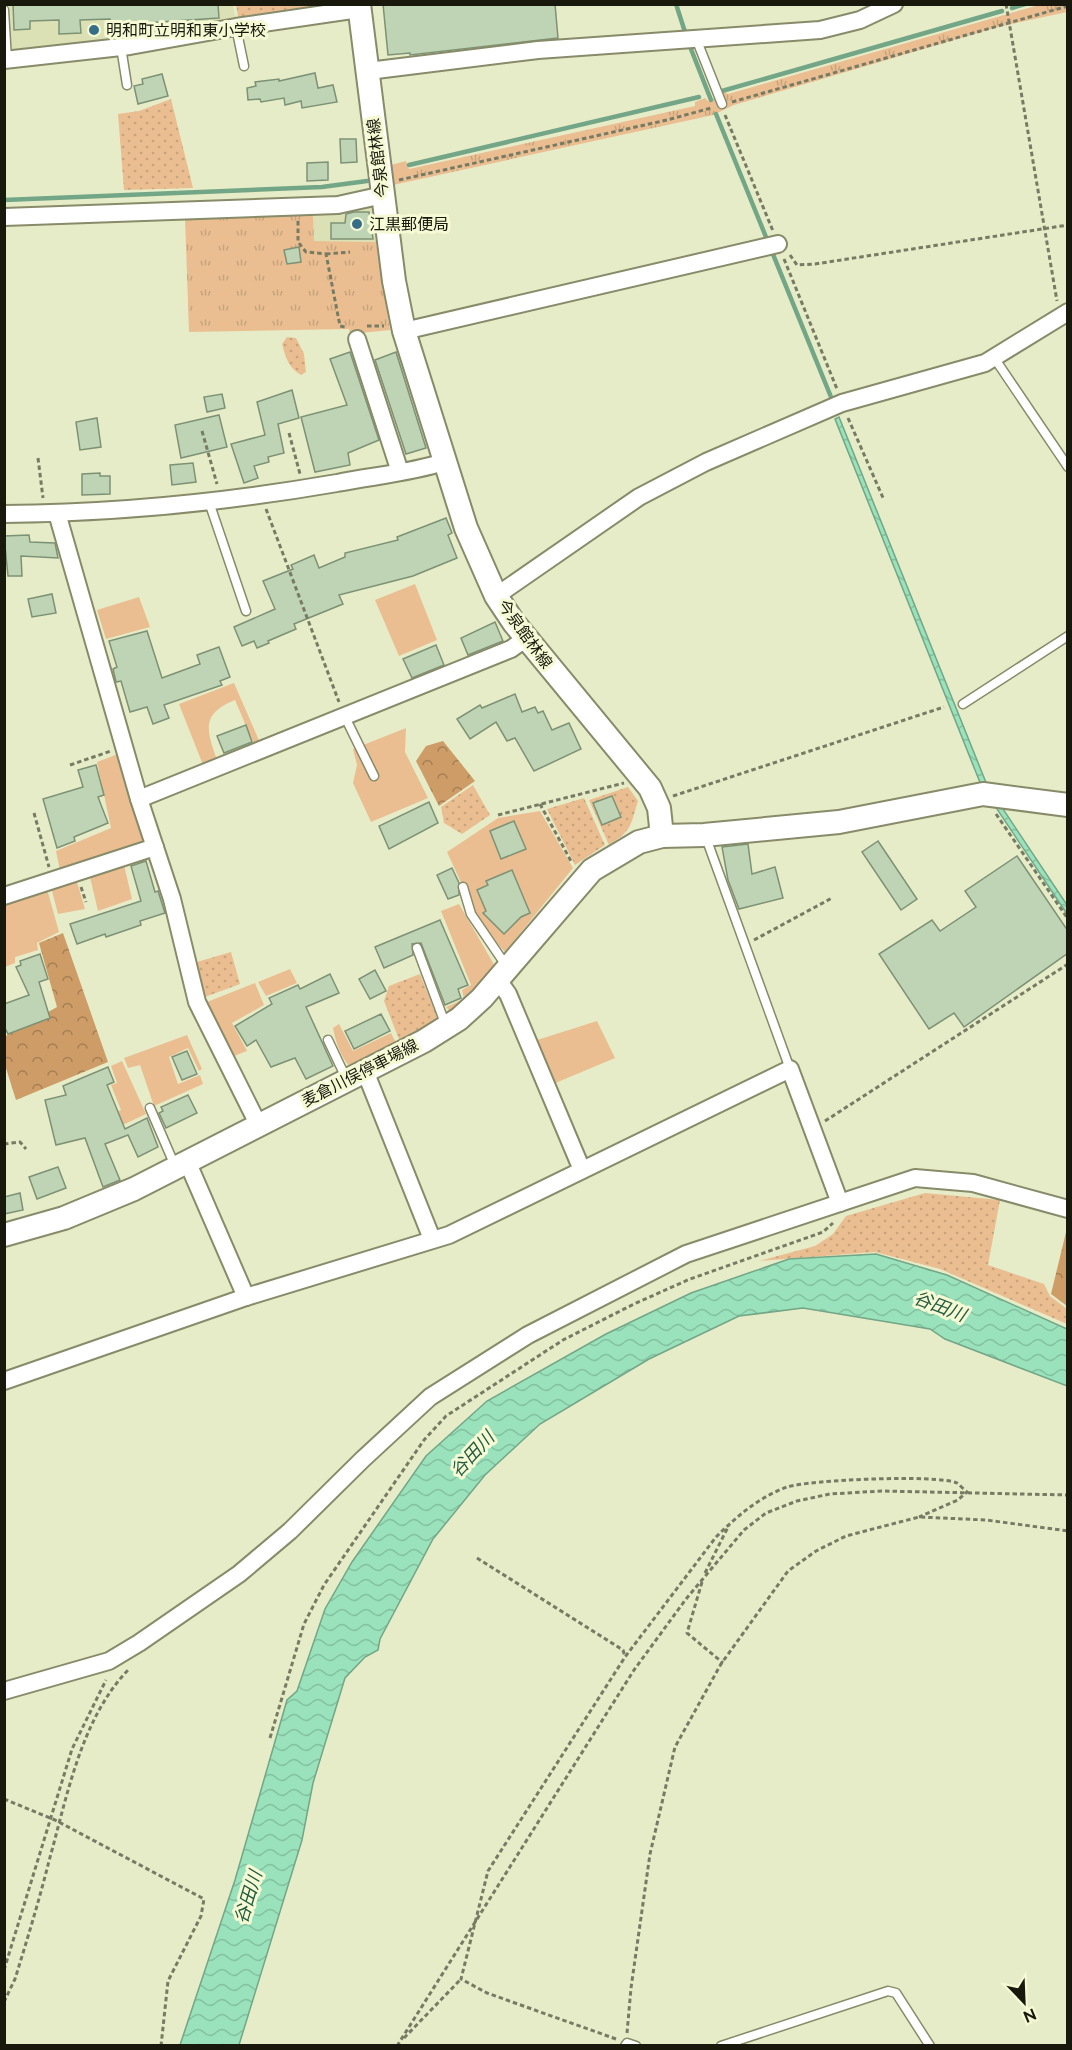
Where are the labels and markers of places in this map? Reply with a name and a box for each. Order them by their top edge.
place label: 明和町立明和東小学校 [106,21,266,40]
marker: 明和町立明和東小学校 [87,23,101,37]
place label: 江黒郵便局 [369,215,449,234]
marker: 江黒郵便局 [350,217,364,231]

